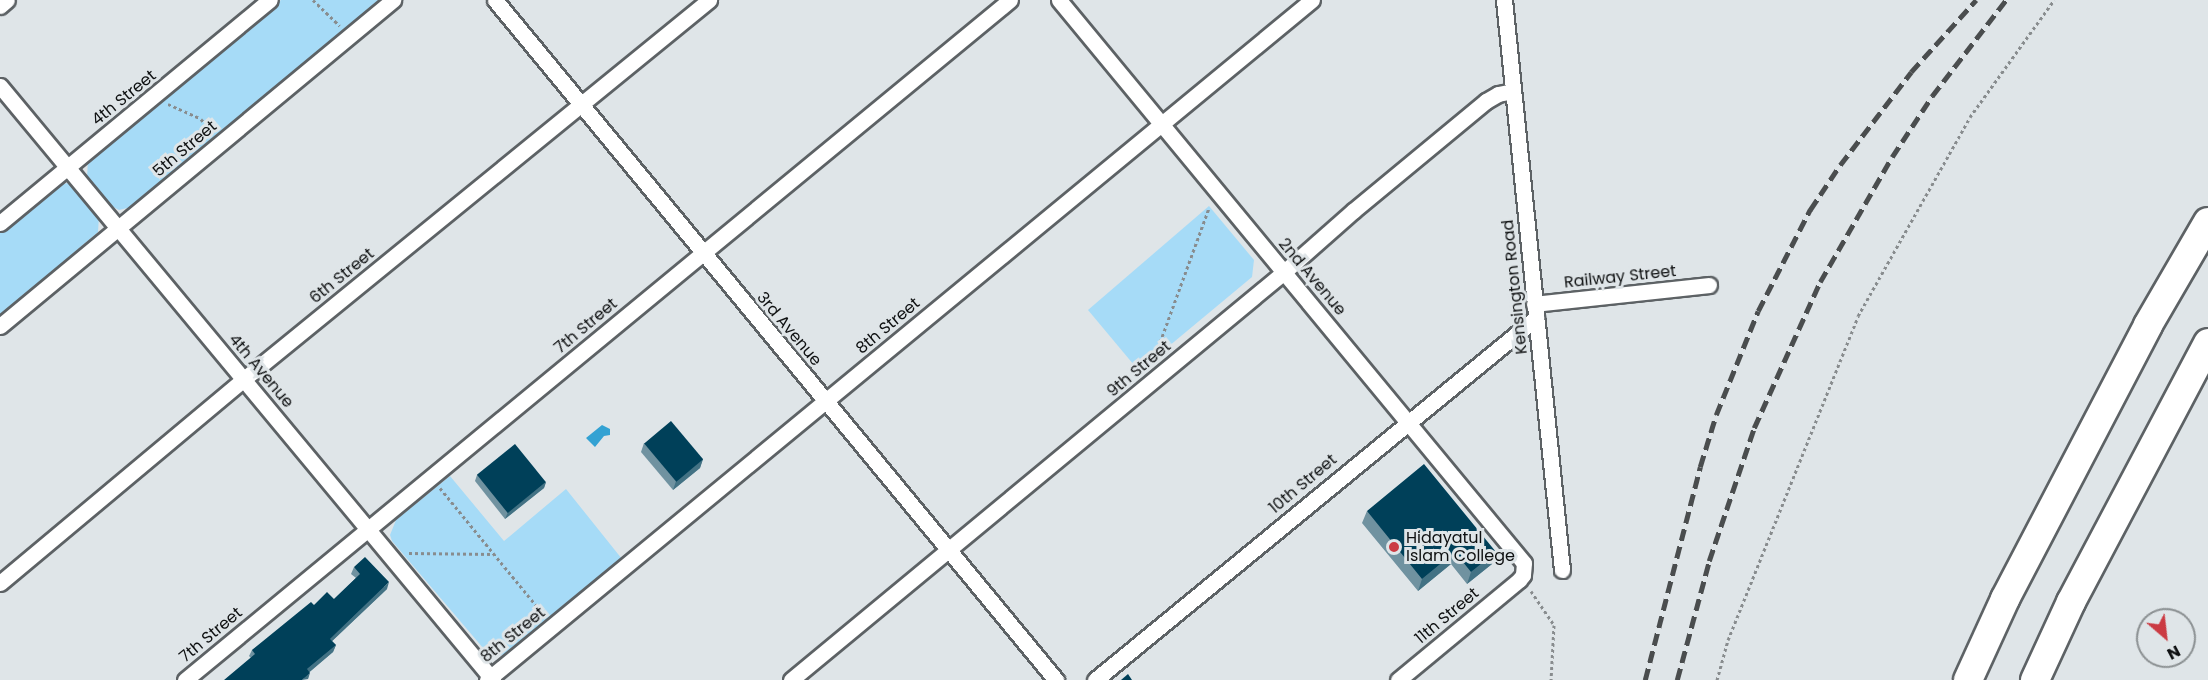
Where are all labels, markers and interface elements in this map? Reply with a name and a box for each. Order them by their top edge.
street label: 4th Street [88,66,160,130]
street label: 5th Street [149,117,221,181]
street label: Kensington Road [1498,219,1532,355]
street label: 2nd Avenue [1274,235,1350,319]
street label: 6th Street [306,244,378,308]
street label: Railway Street [1563,262,1677,292]
street label: 3rd Avenue [753,288,825,370]
street label: 7th Street [551,294,621,358]
street label: 8th Street [852,294,924,358]
street label: 4th Avenue [225,330,297,412]
street label: 9th Street [1103,337,1175,401]
street label: 10th Street [1265,450,1341,518]
place label: Hidayatul Islam College [1406,528,1515,566]
marker: Hidayatul Islam College [1387,540,1401,554]
street label: 11th Street [1411,584,1483,648]
street label: 7th Street [176,603,246,667]
street label: 8th Street [477,603,549,667]
north arrow [2136,608,2196,668]
text: N [2163,640,2184,666]

